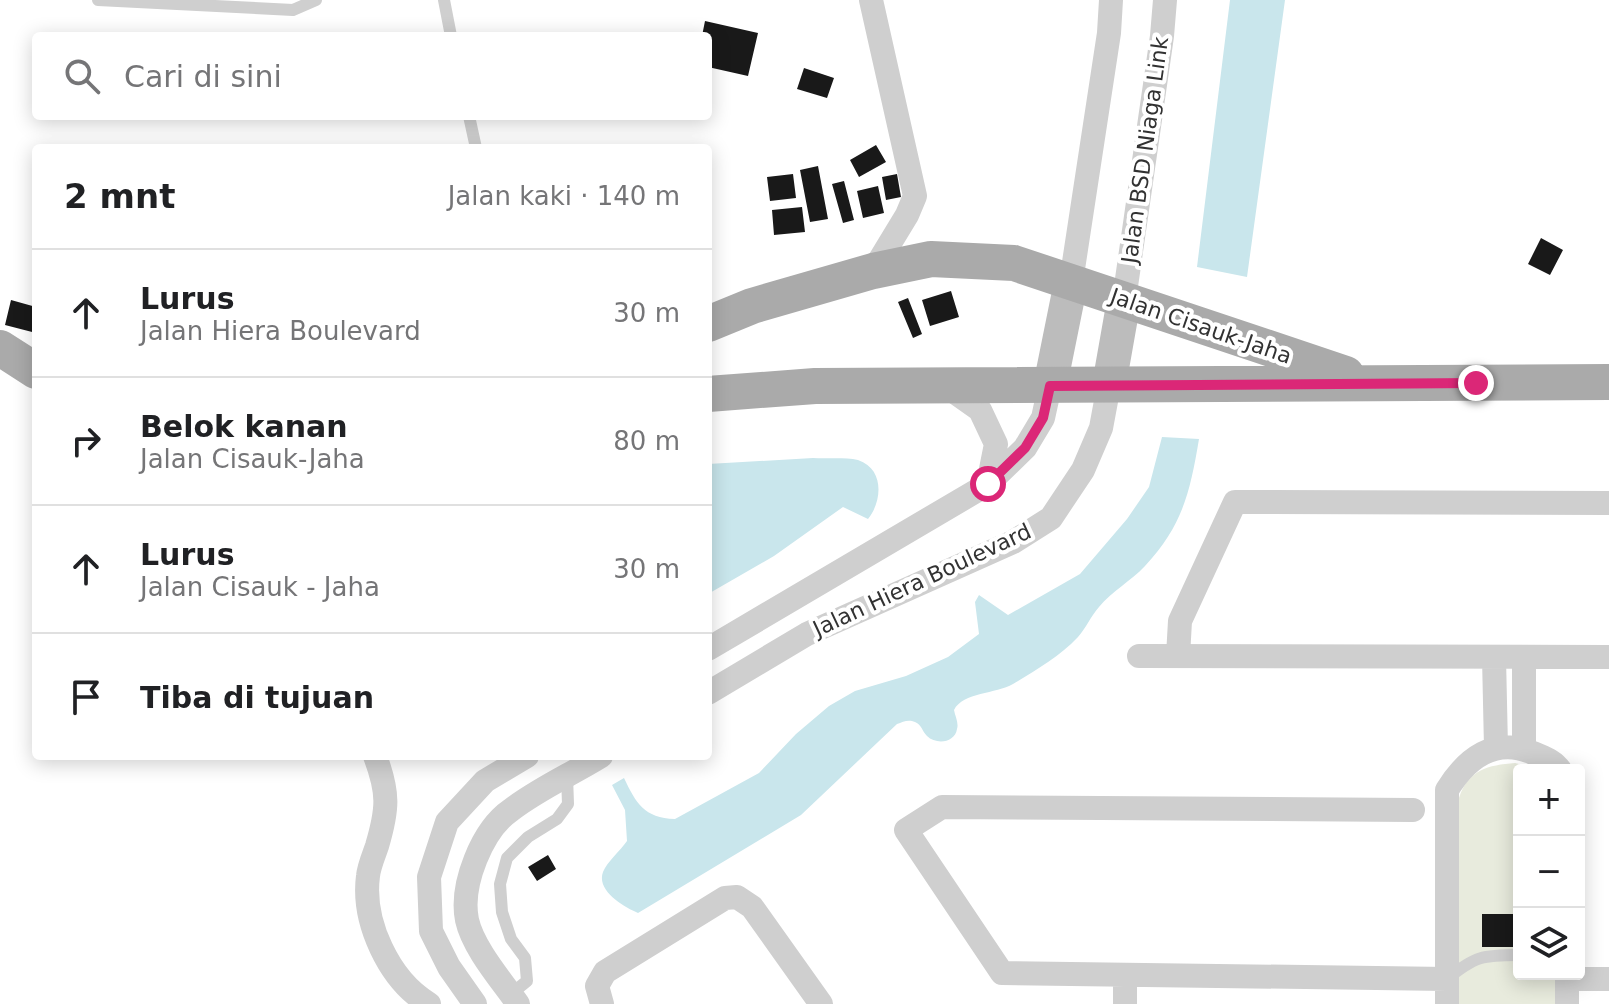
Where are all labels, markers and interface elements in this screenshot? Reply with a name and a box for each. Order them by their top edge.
search box [32,32,712,120]
street label: Jalan BSD Niaga Link [1116,35,1173,267]
icon: search [60,54,104,98]
text: Cari di sini [124,59,282,94]
text: 2 mnt [64,176,175,216]
text: Jalan kaki · 140 m [448,181,680,211]
text: Lurus [140,281,234,316]
street label: Jalan Cisauk-Jaha [1105,283,1295,369]
icon: ahead [64,291,108,335]
text: 30 m [613,298,680,328]
text: Jalan Hiera Boulevard [140,316,421,346]
route end [1458,365,1494,401]
text: Belok kanan [140,409,348,444]
icon: right [64,419,108,463]
text: 80 m [613,426,680,456]
text: Jalan Cisauk-Jaha [140,444,365,474]
route start [970,466,1006,502]
street label: Jalan Hiera Boulevard [807,518,1035,642]
text: Lurus [140,537,234,572]
icon: ahead [64,547,108,591]
text: 30 m [613,554,680,584]
text: Jalan Cisauk - Jaha [140,572,380,602]
icon: arrive [64,675,108,719]
text: Tiba di tujuan [140,680,374,715]
map controls [1513,764,1585,980]
button: + [1513,764,1585,836]
button: − [1513,836,1585,908]
button: layers [1513,908,1585,980]

